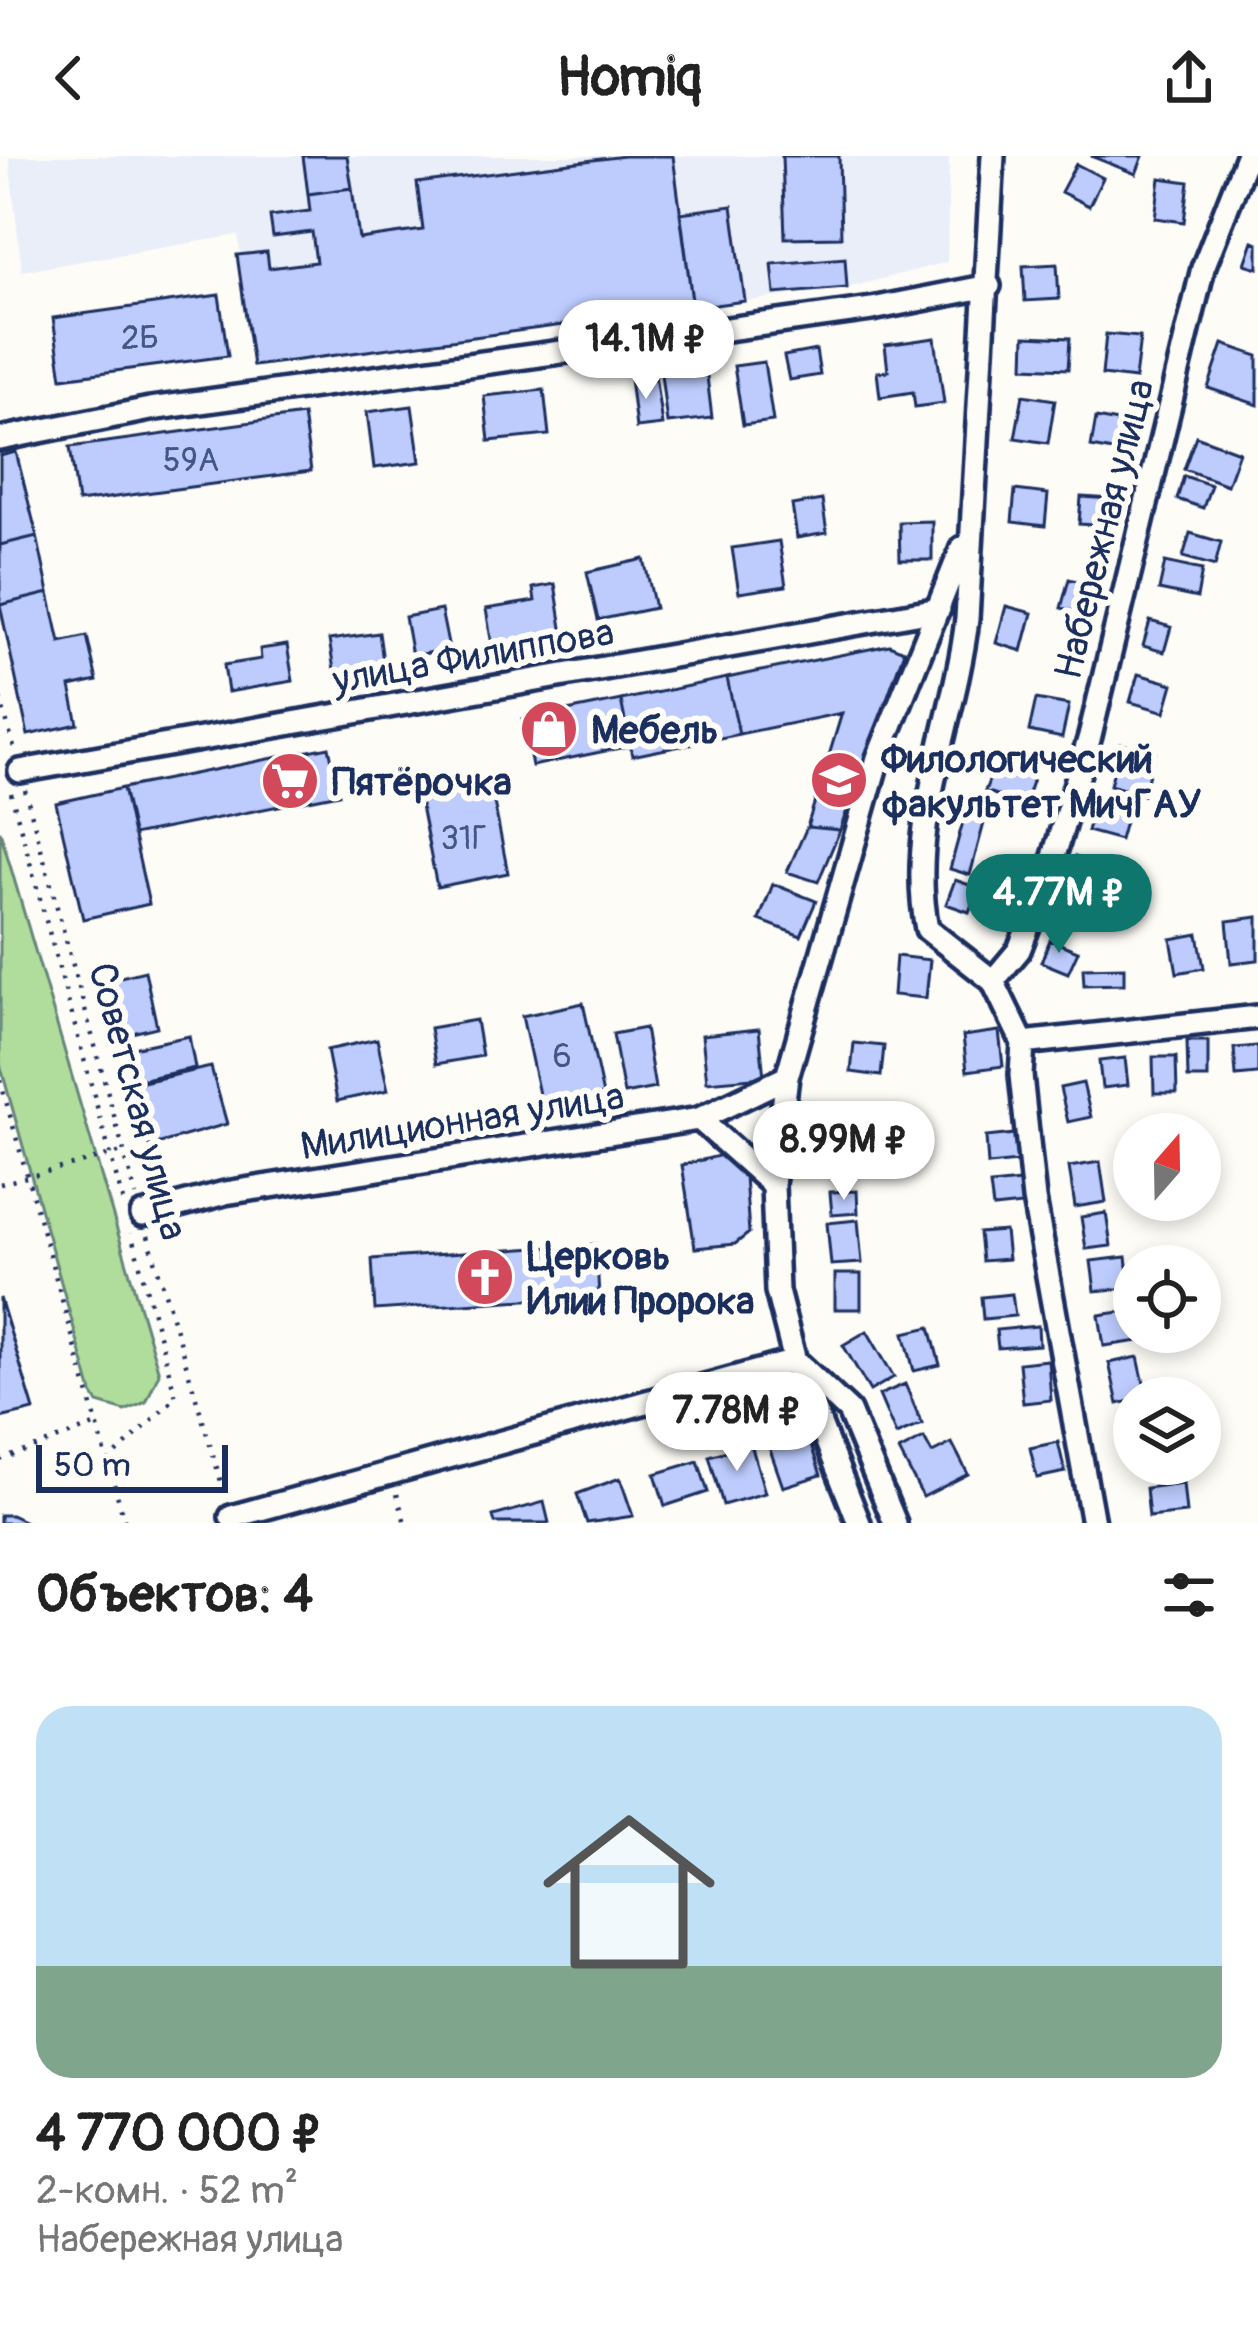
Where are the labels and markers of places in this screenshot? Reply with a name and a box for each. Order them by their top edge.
pin: 14.1M ₽ [535,300,757,402]
shop icon: Мебель [518,698,580,760]
place label: Мебель [591,706,718,755]
place label: Филологический факультет МичГАУ [881,735,1201,829]
school or university icon: Филологический факультет МичГАУ [808,749,870,811]
supermarket icon: Пятёрочка [259,750,321,812]
place label: Пятёрочка [332,758,512,807]
pin: 4.77M ₽ [948,854,1170,956]
pin: 8.99M ₽ [733,1101,955,1203]
place label: Церковь Илии Пророка [527,1232,754,1326]
church icon: Церковь Илии Пророка [454,1246,516,1308]
pin: 7.78M ₽ [626,1372,848,1474]

